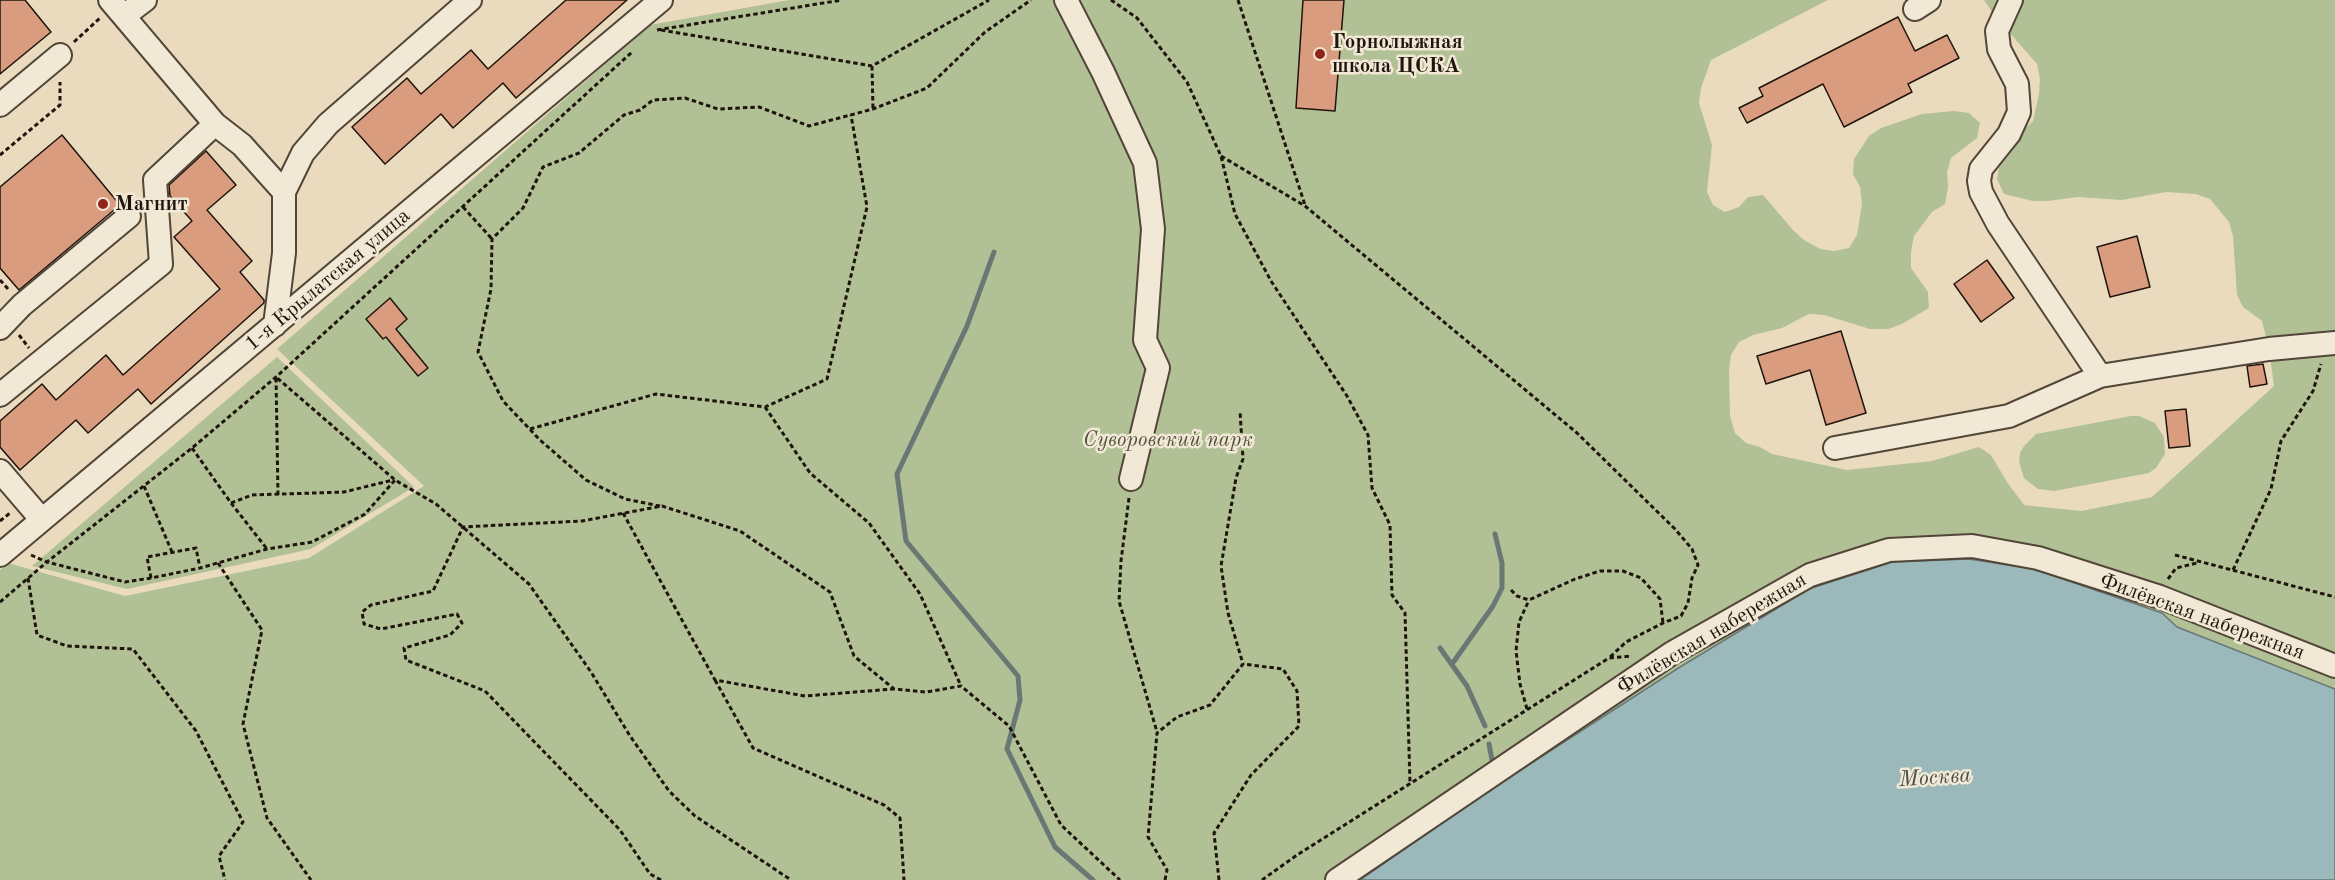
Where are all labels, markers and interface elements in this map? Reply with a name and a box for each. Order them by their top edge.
place label: Горнолыжная школа ЦСКА [1332,29,1463,79]
marker: Горнолыжная школа ЦСКА [1313,47,1327,61]
place label: Магнит [115,191,188,217]
marker: Магнит [96,197,110,211]
street label: 1-я Крылатская улица [240,203,416,357]
park label: Суворовский парк [1083,427,1253,453]
street label: Филёвская набережная [1613,567,1811,701]
street label: Филёвская набережная [2096,568,2308,666]
water label: Москва [1898,762,1972,794]

